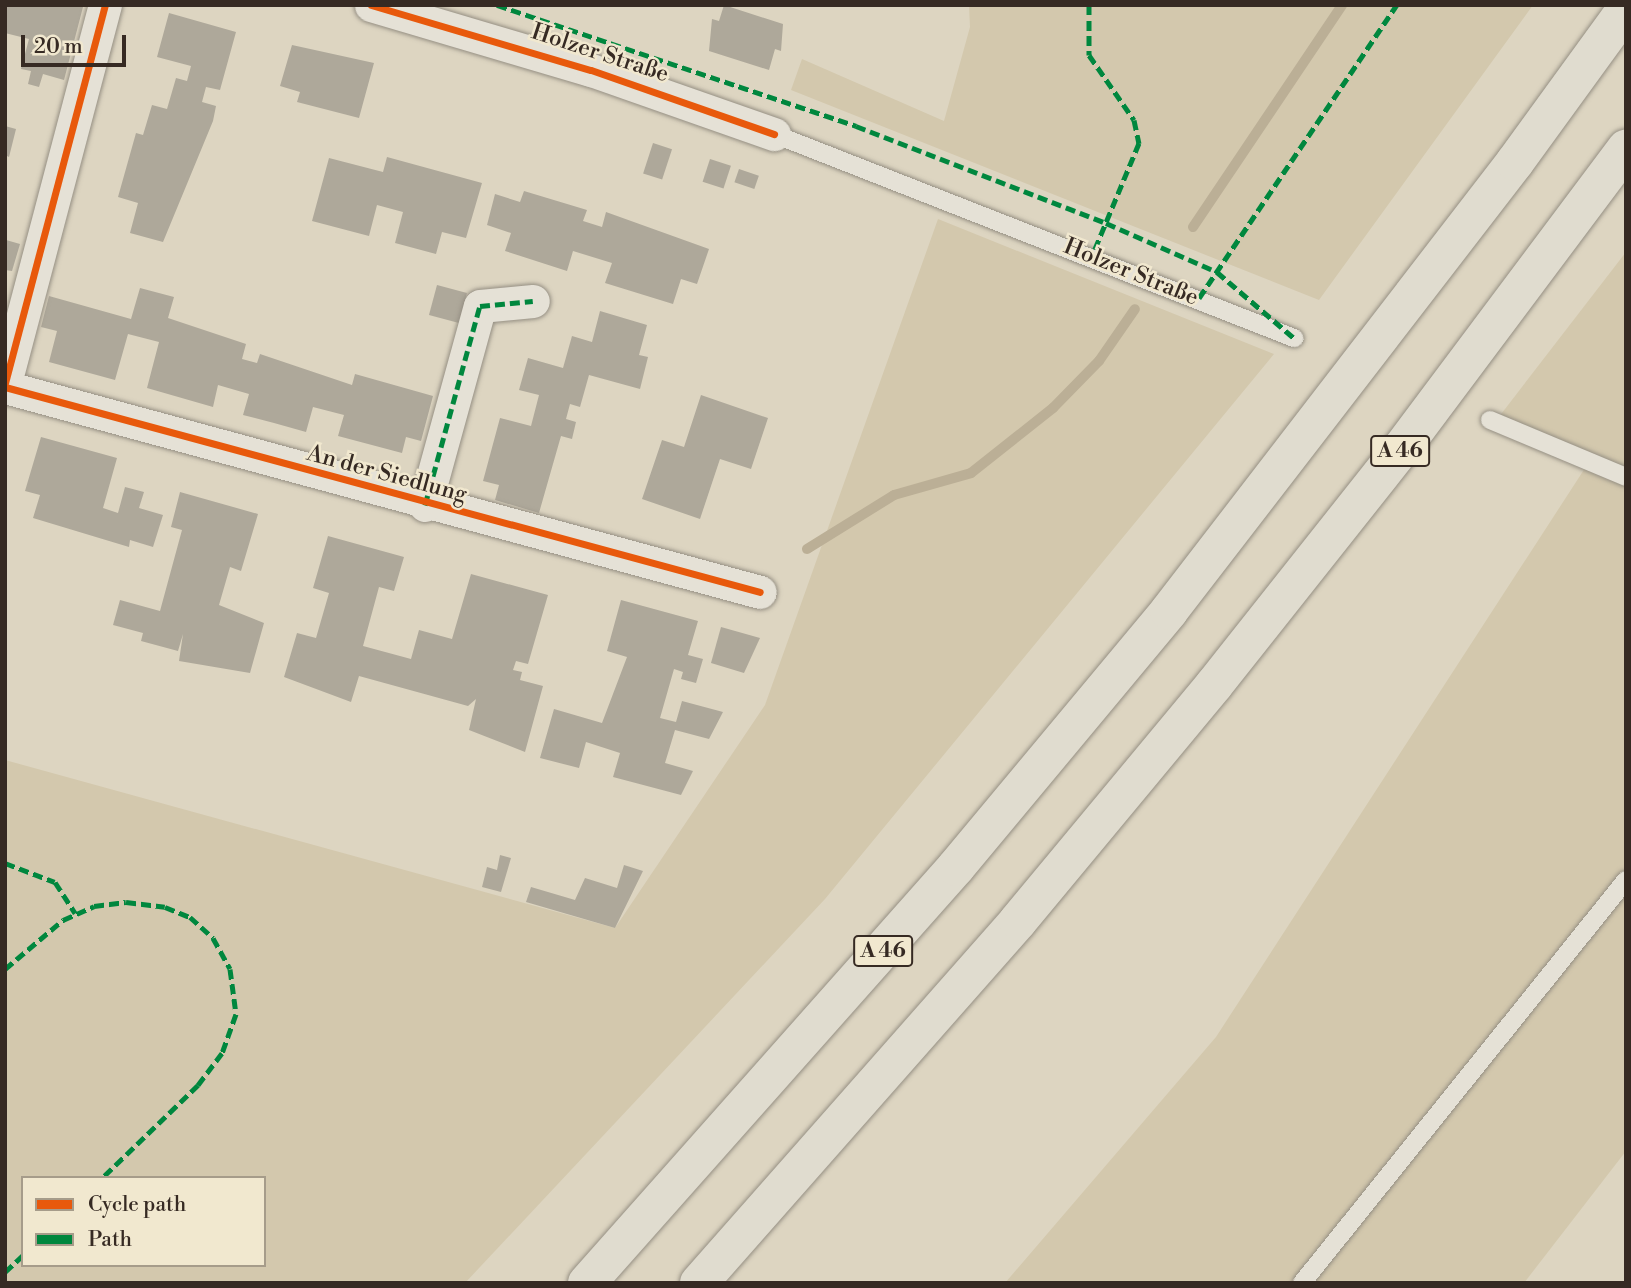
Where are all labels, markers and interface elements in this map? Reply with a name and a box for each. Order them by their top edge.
street label: Holzer Straße [528,18,672,88]
scale bar [24,21,130,65]
text: 20 m [34,34,83,60]
street label: Holzer Straße [1060,232,1202,312]
road number: A 46 [1368,434,1432,468]
street label: An der Siedlung [304,439,470,509]
road number: A 46 [852,934,914,968]
legend [21,1176,266,1267]
text: Cycle path [88,1192,186,1218]
text: Path [88,1227,132,1253]

